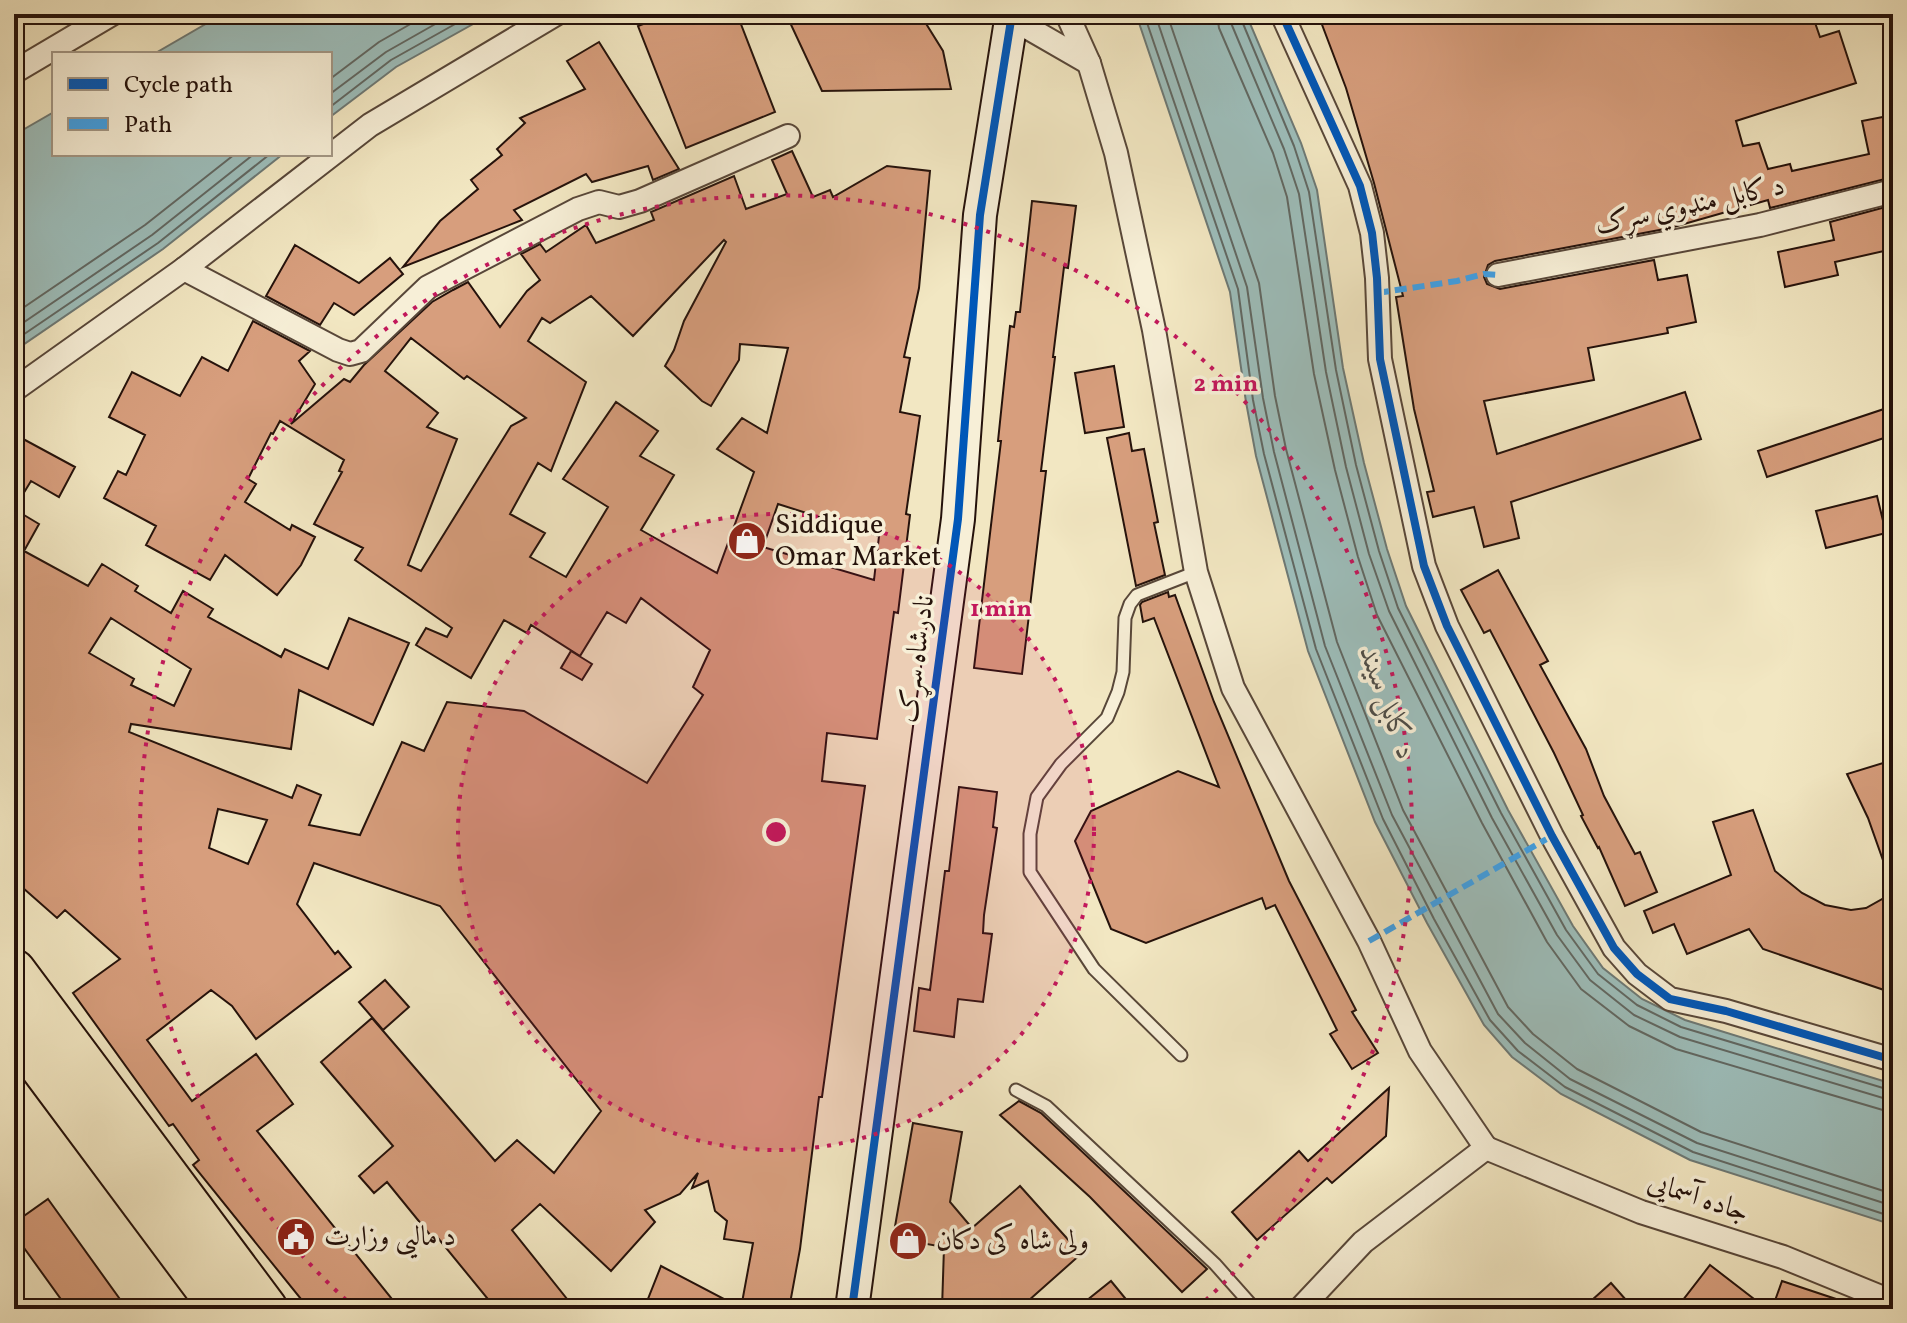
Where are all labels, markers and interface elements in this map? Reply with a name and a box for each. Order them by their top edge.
legend [52,52,332,156]
text: Cycle path [124,69,233,103]
text: Path [124,109,172,143]
street label: د کابل منډوي سړک [1592,167,1788,246]
text: 2 min [1194,368,1259,402]
place label: Siddique Omar Market [775,506,941,577]
shop icon: Siddique Omar Market [726,520,768,562]
street label: نادرشاه سړک [889,593,945,725]
text: 1 min [970,593,1032,627]
water label: د کابل سيند [1347,640,1427,766]
centre of rings [762,818,790,846]
street label: جاده آسمایی [1642,1163,1754,1233]
public building icon: د مالیی وزارت [275,1216,317,1258]
place label: د مالیی وزارت [324,1218,456,1259]
shop icon: ولی شاہ کی دکان [887,1220,929,1262]
place label: ولی شاہ کی دکان [936,1222,1089,1261]

